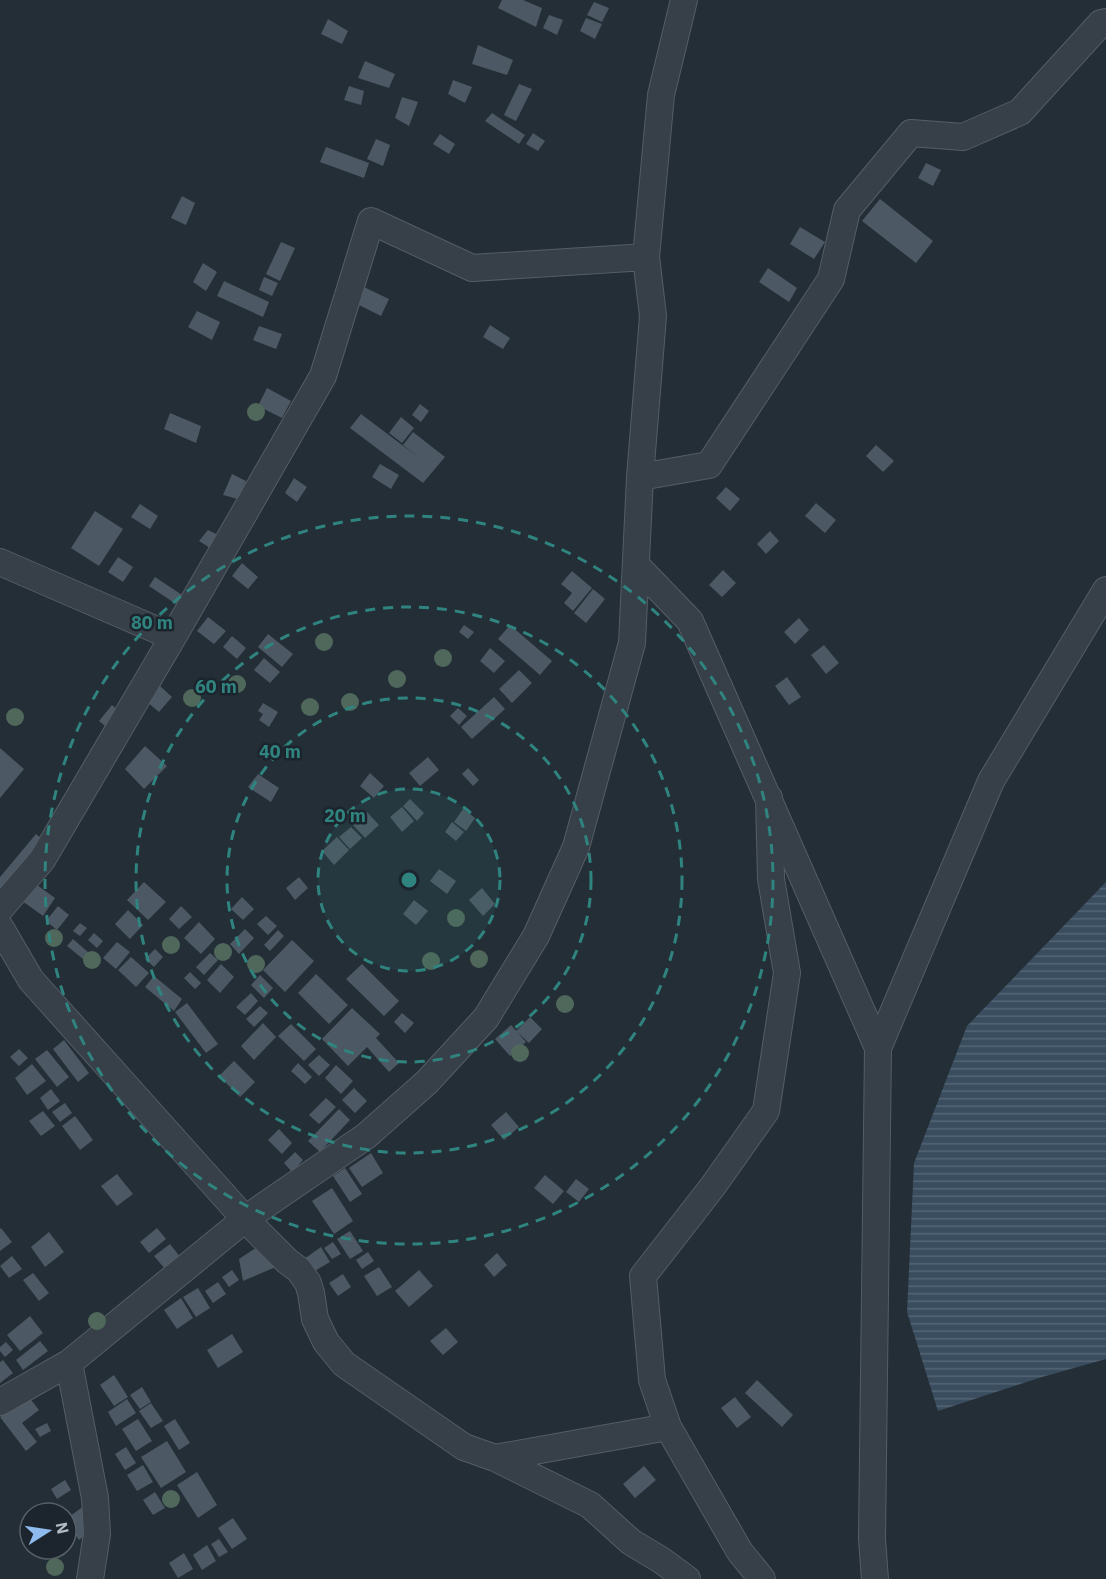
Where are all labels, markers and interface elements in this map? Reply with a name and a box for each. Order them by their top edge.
text: 80 m [131,611,173,634]
text: 60 m [195,675,237,698]
text: 40 m [259,740,301,763]
text: 20 m [324,804,366,827]
centre of rings [399,870,419,890]
north arrow [18,1501,78,1561]
text: N [52,1520,74,1536]

